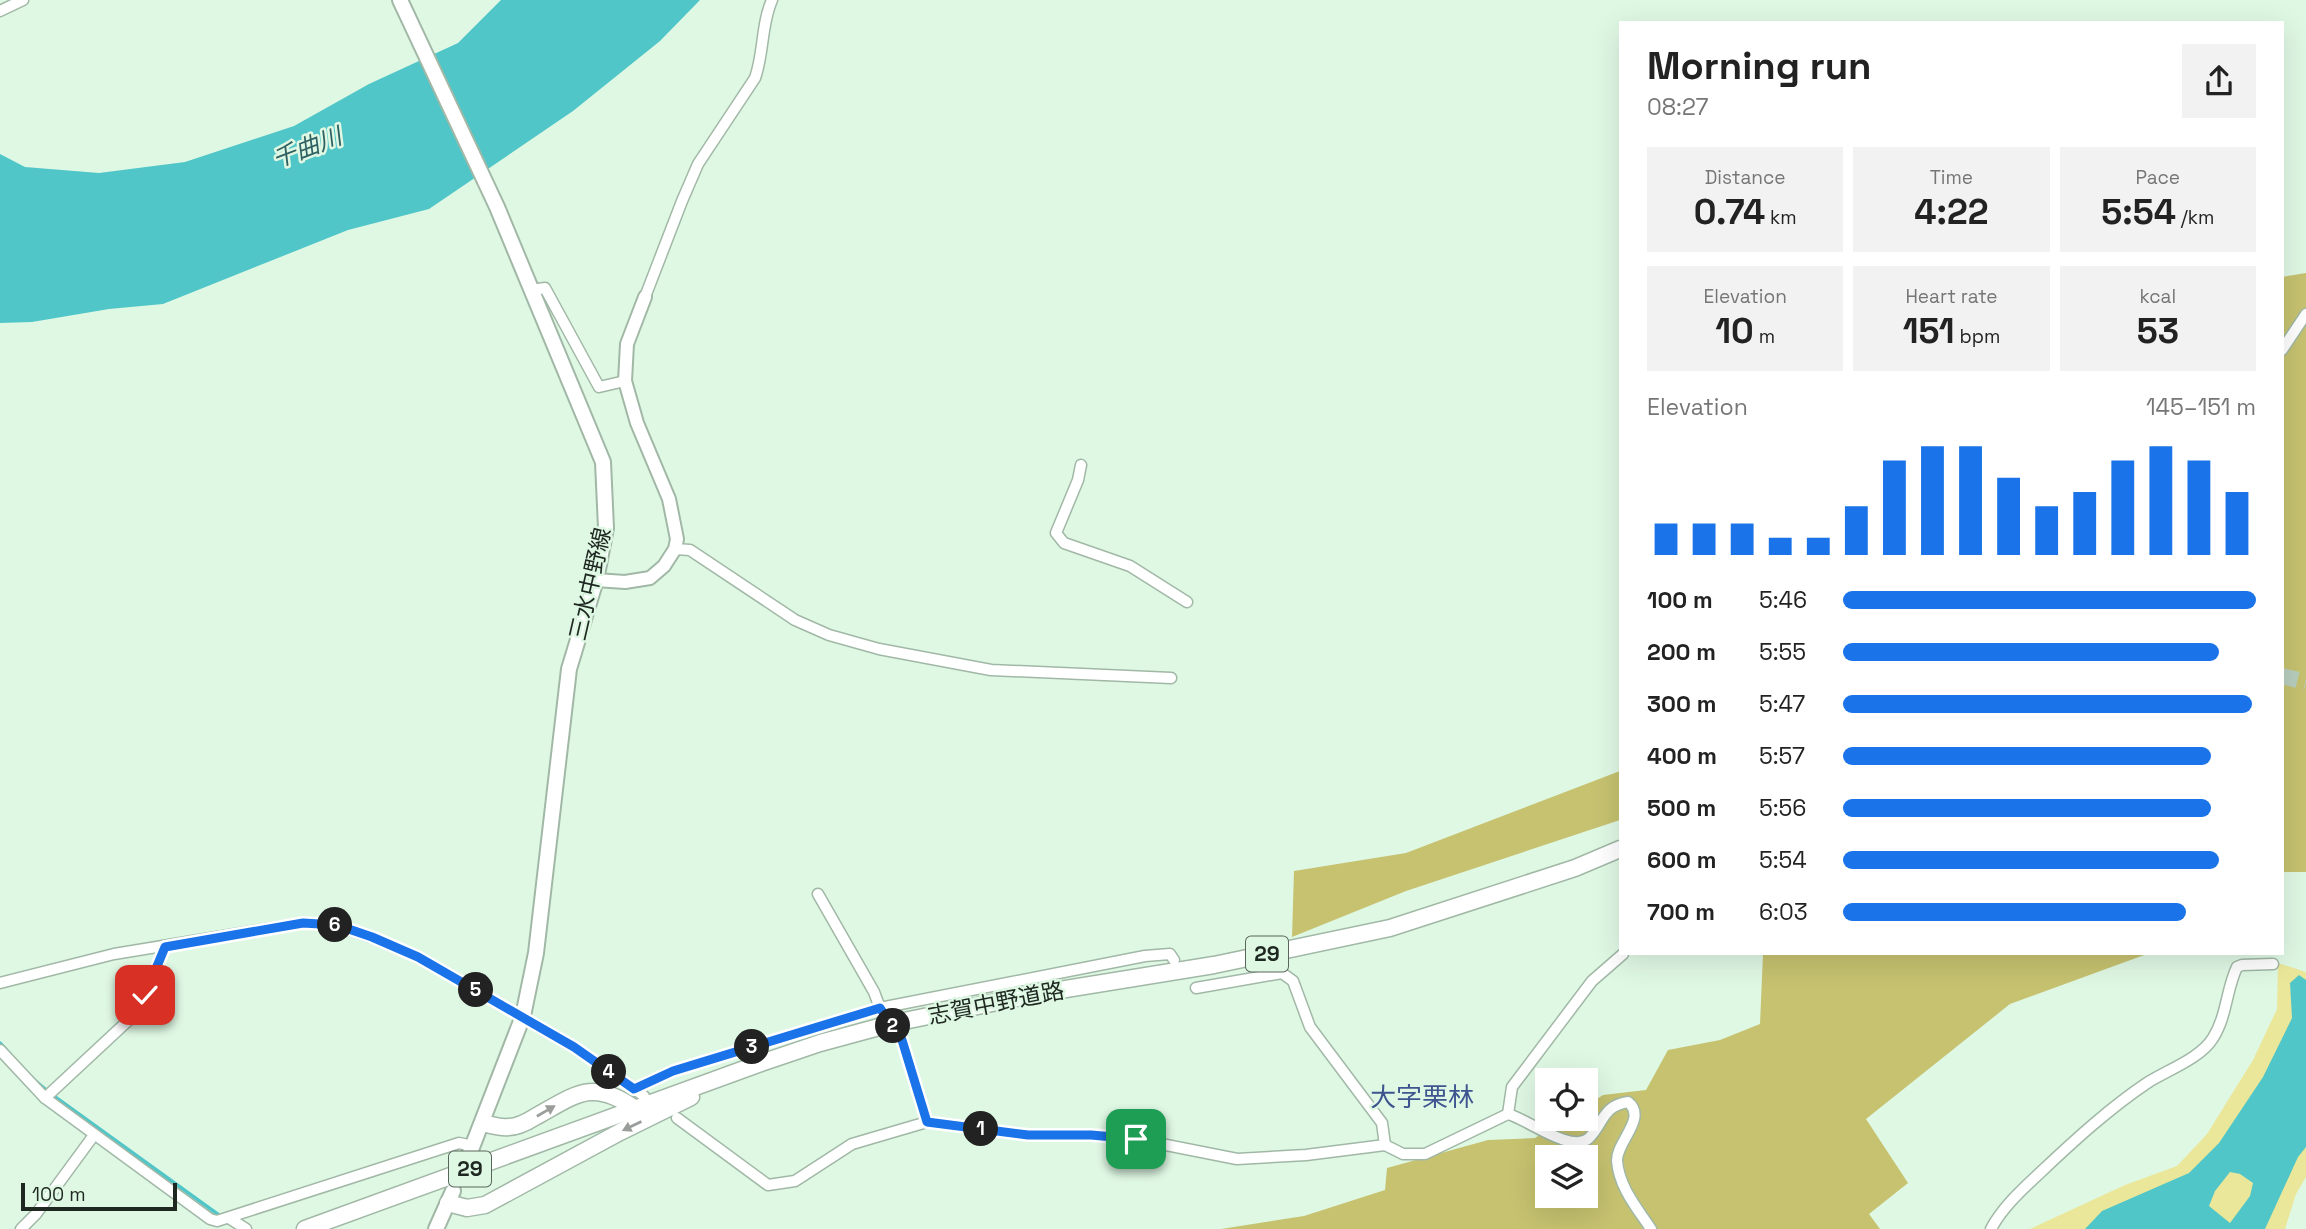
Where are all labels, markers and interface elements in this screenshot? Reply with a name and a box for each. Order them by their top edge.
text: Morning run [1647,42,1872,90]
button: share [2182,44,2256,118]
text: 08:27 [1647,92,1709,122]
water label: 千曲川 [268,119,349,175]
text: Distance [1705,165,1786,190]
text: Time [1930,165,1973,190]
text: Pace [2136,165,2180,190]
text: 0.74 [1694,190,1765,234]
text: 4:22 [1914,190,1989,234]
text: 5:54 [2101,190,2176,234]
text: km [1765,205,1797,230]
text: /km [2176,205,2214,230]
text: Elevation [1704,284,1787,309]
text: Heart rate [1905,284,1998,309]
text: kcal [2139,284,2176,309]
text: 10 [1715,309,1754,353]
text: 151 [1903,309,1955,353]
text: 53 [2137,309,2179,353]
text: m [1754,324,1775,349]
text: bpm [1955,324,2000,349]
text: Elevation [1647,392,1748,422]
text: 145–151 m [2146,392,2256,422]
street label: 三水中野線 [562,525,618,643]
text: 100 m [1647,585,1713,615]
text: 5:46 [1759,585,1807,615]
text: 200 m [1647,637,1716,667]
text: 5:55 [1759,637,1806,667]
text: 300 m [1647,689,1716,719]
text: 5:47 [1759,689,1805,719]
text: 400 m [1647,741,1717,771]
text: 5:57 [1759,741,1805,771]
text: 500 m [1647,793,1716,823]
text: 5:56 [1759,793,1806,823]
text: 600 m [1647,845,1717,875]
text: 5:54 [1759,845,1807,875]
text: 700 m [1647,897,1715,927]
text: 6:03 [1759,897,1808,927]
pin: 6 [318,908,352,942]
text: 6 [329,912,340,937]
road number: 29 [1246,936,1288,972]
pin [115,965,175,1025]
pin: 5 [458,972,494,1007]
street label: 志賀中野道路 [925,975,1067,1031]
icon: check [126,976,164,1014]
text: 5 [470,977,481,1002]
pin: 2 [876,1009,910,1044]
text: 2 [887,1013,898,1038]
pin: 3 [734,1030,770,1064]
text: 3 [746,1034,757,1059]
pin: 4 [592,1054,626,1090]
text: 4 [602,1059,615,1084]
map controls [1535,1068,1598,1208]
button: locate [1535,1068,1598,1131]
district label: 大字栗林 [1370,1080,1474,1114]
one-way arrow [537,1105,556,1117]
pin [1106,1109,1166,1169]
pin: 1 [964,1112,998,1146]
text: 1 [976,1116,985,1141]
icon: arrive [1117,1120,1155,1158]
one-way arrow [622,1121,642,1132]
button: layers [1535,1145,1598,1208]
road number: 29 [449,1152,491,1186]
scale bar [21,1180,177,1212]
text: 100 m [32,1182,86,1207]

